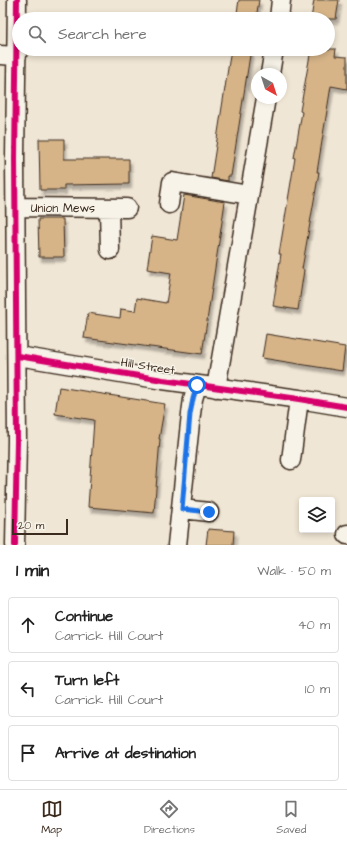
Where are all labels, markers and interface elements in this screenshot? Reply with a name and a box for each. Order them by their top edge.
search box [12,12,335,56]
icon: search [26,23,48,45]
text: Search here [58,24,147,45]
north arrow [251,68,287,104]
street label: Union Mews [31,200,95,217]
street label: Hill Street [120,354,176,379]
route start [188,376,206,394]
map controls [299,497,335,533]
button: layers [299,497,335,533]
route end [200,503,218,521]
scale bar [12,517,68,536]
text: 20 m [18,518,44,533]
text: 1 min [16,559,49,583]
text: Walk · 50 m [257,562,331,580]
text: Continue [55,606,113,627]
icon: ahead [17,614,39,636]
text: 40 m [298,616,330,634]
text: Carrick Hill Court [55,627,163,645]
text: Turn left [55,670,119,691]
icon: left [17,678,39,700]
text: 10 m [305,680,330,698]
text: Carrick Hill Court [55,691,163,709]
icon: arrive [17,742,39,764]
text: Arrive at destination [55,743,196,764]
tab: Map [41,798,63,837]
tab: Directions [144,798,195,837]
tab: Saved [276,798,306,837]

